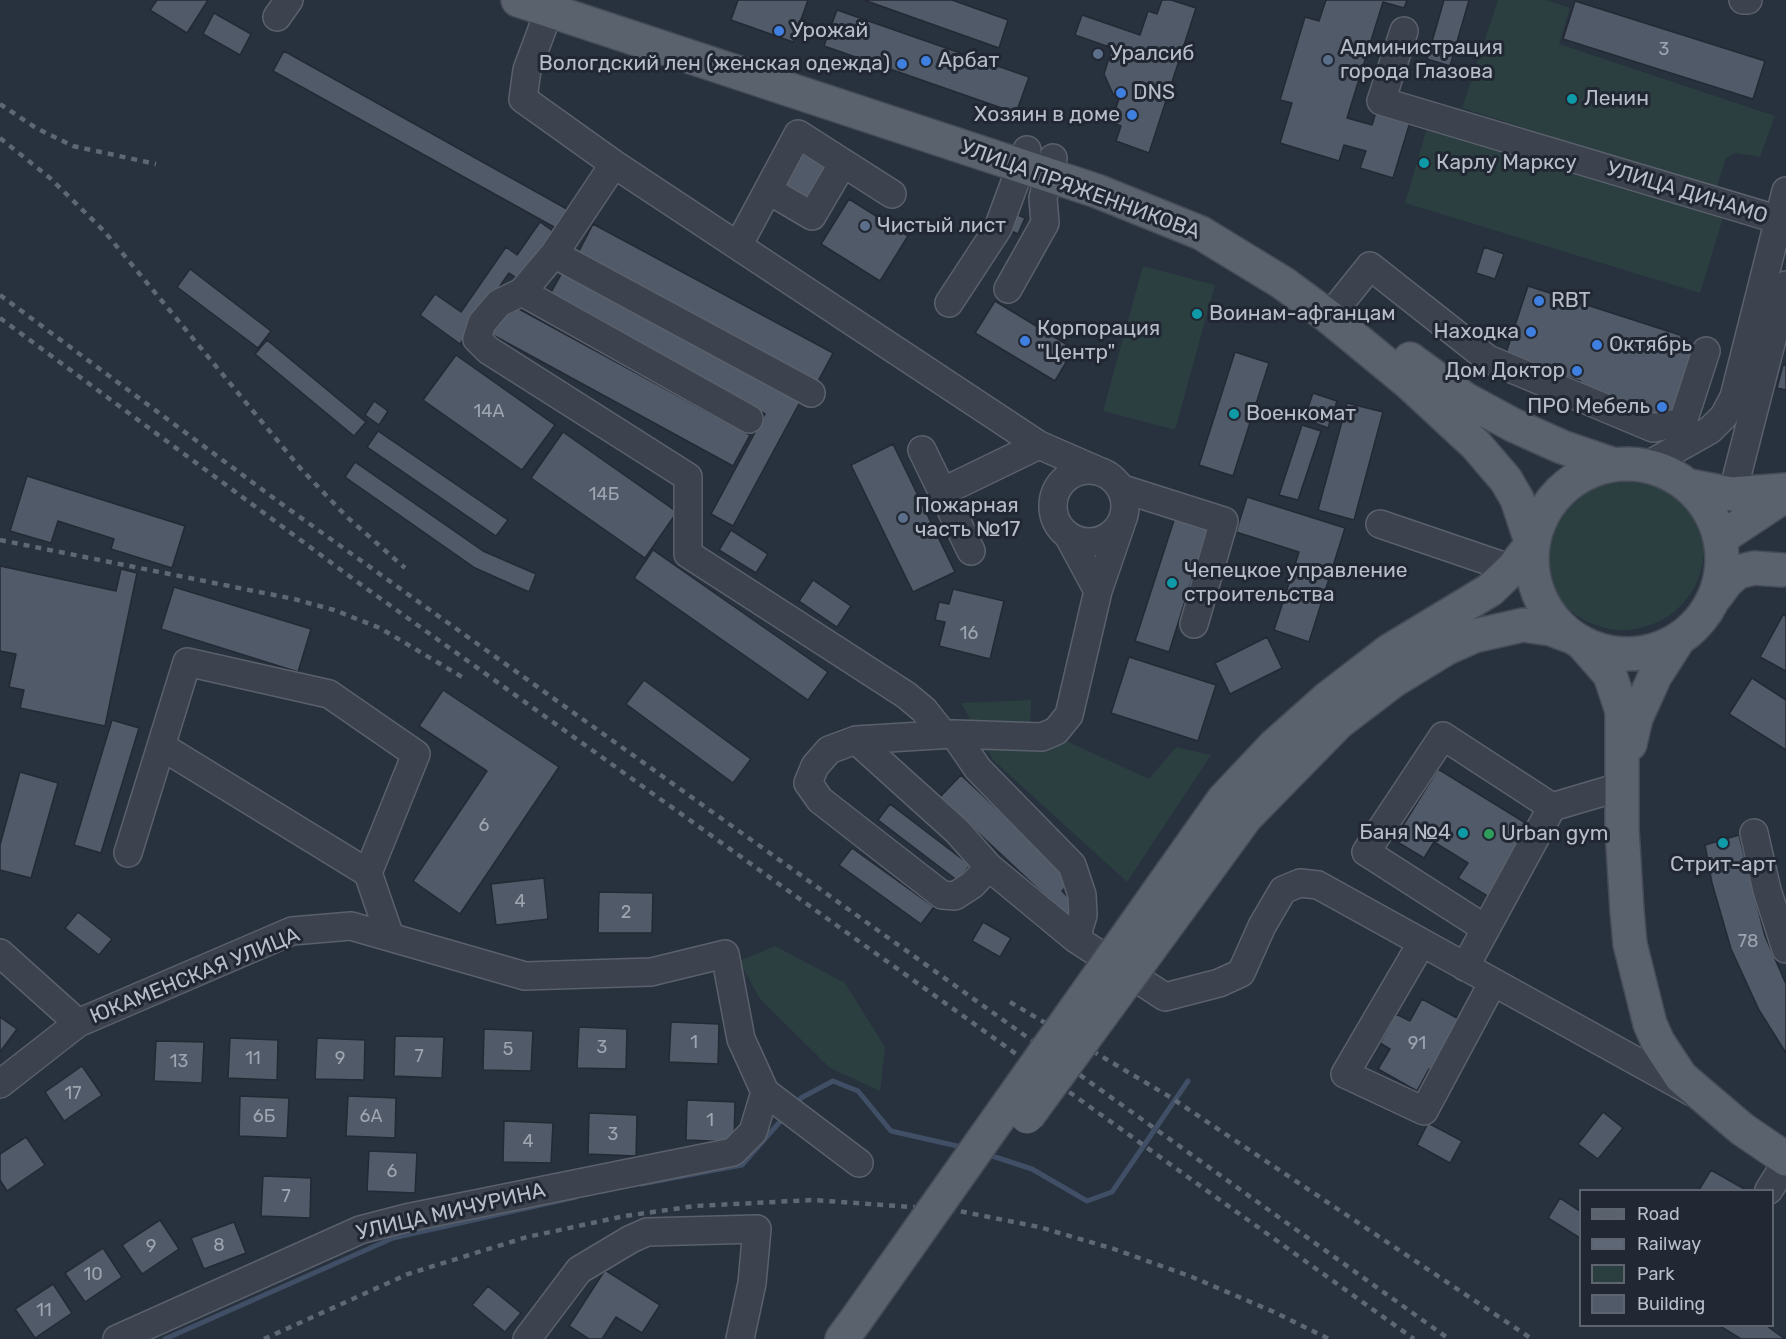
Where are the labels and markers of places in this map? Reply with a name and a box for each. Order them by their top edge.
place label: Урожай [791,18,868,44]
marker: Урожай [772,24,786,38]
place label: Администрация города Глазова [1340,35,1503,85]
place label: Уралсиб [1110,41,1194,67]
marker: Уралсиб [1091,47,1105,61]
place label: Арбат [938,48,999,74]
place label: Вологдский лен (женская одежда) [539,51,890,77]
marker: Администрация города Глазова [1321,53,1335,67]
marker: Арбат [919,54,933,68]
marker: Вологдский лен (женская одежда) [895,57,909,71]
place label: DNS [1133,80,1175,106]
marker: DNS [1114,86,1128,100]
place label: Ленин [1584,86,1649,112]
marker: Ленин [1565,92,1579,106]
place label: Хозяин в доме [974,102,1120,128]
marker: Хозяин в доме [1125,108,1139,122]
place label: Карлу Марксу [1436,150,1577,176]
marker: Карлу Марксу [1417,156,1431,170]
place label: Чистый лист [877,213,1006,239]
marker: Чистый лист [858,219,872,233]
place label: RBT [1551,288,1591,314]
marker: RBT [1532,294,1546,308]
place label: Воинам-афганцам [1209,301,1396,327]
marker: Воинам-афганцам [1190,307,1204,321]
place label: Корпорация "Центр" [1037,316,1160,366]
place label: Находка [1434,319,1519,345]
marker: Находка [1524,325,1538,339]
place label: Октябрь [1609,332,1692,358]
marker: Корпорация "Центр" [1018,334,1032,348]
marker: Октябрь [1590,338,1604,352]
place label: Дом Доктор [1445,358,1565,384]
marker: Дом Доктор [1570,364,1584,378]
place label: ПРО Мебель [1527,394,1650,420]
marker: ПРО Мебель [1655,400,1669,414]
place label: Военкомат [1246,401,1356,427]
marker: Военкомат [1227,407,1241,421]
place label: Пожарная часть №17 [915,493,1020,543]
marker: Пожарная часть №17 [896,511,910,525]
place label: Чепецкое управление строительства [1184,558,1407,608]
marker: Чепецкое управление строительства [1165,576,1179,590]
place label: Баня №4 [1359,820,1451,846]
place label: Urban gym [1501,821,1608,847]
marker: Баня №4 [1456,826,1470,840]
marker: Urban gym [1482,827,1496,841]
marker: Стрит-арт [1716,836,1730,850]
place label: Стрит-арт [1670,852,1776,878]

